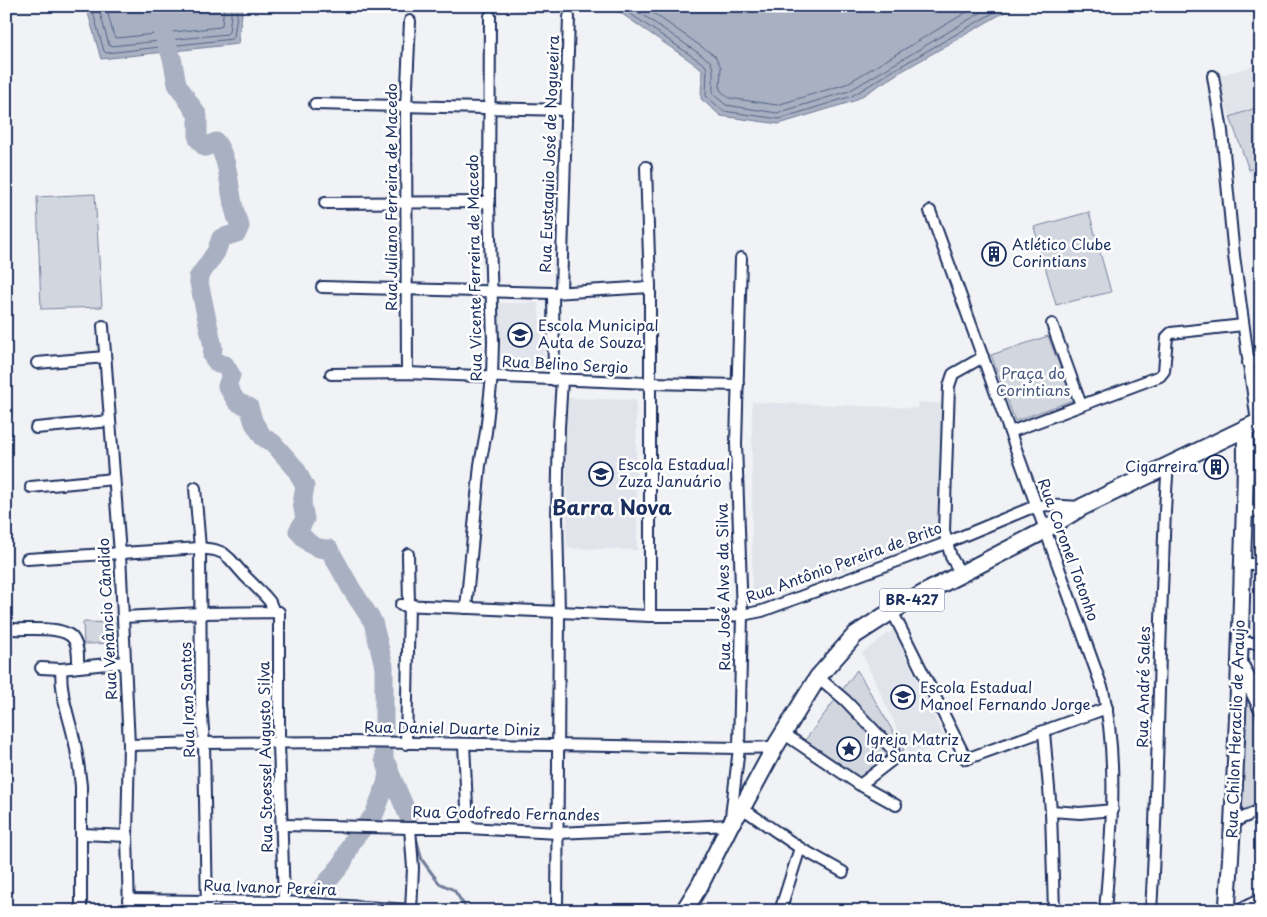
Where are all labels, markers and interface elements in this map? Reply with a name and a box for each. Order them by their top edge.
street label: Rua Eustaquio José de Nogueeira [533,34,564,273]
street label: Rua Juliano Ferreira de Macedo [379,83,402,311]
street label: Rua Vicente Ferreira de Macedo [460,154,487,382]
place label: Atlético Clube Corintians [1012,232,1112,272]
building icon: Atlético Clube Corintians [981,241,1007,267]
place label: Escola Municipal Auta de Souza [538,313,659,353]
school or university icon: Escola Municipal Auta de Souza [507,322,533,348]
street label: Rua Belino Sergio [501,349,629,378]
park label: Praça do Corintians [996,361,1070,401]
place label: Escola Estadual Zuza Januário [618,452,730,492]
place label: Cigarreira [1125,454,1199,477]
building icon: Cigarreira [1203,454,1229,480]
school or university icon: Escola Estadual Zuza Januário [588,461,614,487]
street label: Rua Coronel Totonho [1033,475,1106,624]
district label: Barra Nova [552,492,672,522]
street label: Rua José Alves da Silva [710,502,735,671]
street label: Rua Antônio Pereira de Brito [742,515,945,608]
street label: Rua Venâncio Cândido [91,538,122,701]
road number: BR-427 [880,588,944,612]
street label: Rua Chilon Heraclio de Araujo [1219,619,1250,839]
street label: Rua André Sales [1130,626,1155,748]
street label: Rua Iran Santos [173,642,200,758]
street label: Rua Stoessel Augusto Silva [251,660,278,853]
place label: Escola Estadual Manoel Fernando Jorge [920,675,1090,715]
school or university icon: Escola Estadual Manoel Fernando Jorge [890,684,916,710]
street label: Rua Daniel Duarte Diniz [364,714,540,741]
place label: Igreja Matriz da Santa Cruz [866,727,970,767]
place icon: Igreja Matriz da Santa Cruz [836,736,862,762]
street label: Rua Godofredo Fernandes [412,799,600,826]
street label: Rua Ivanor Pereira [203,873,338,900]

